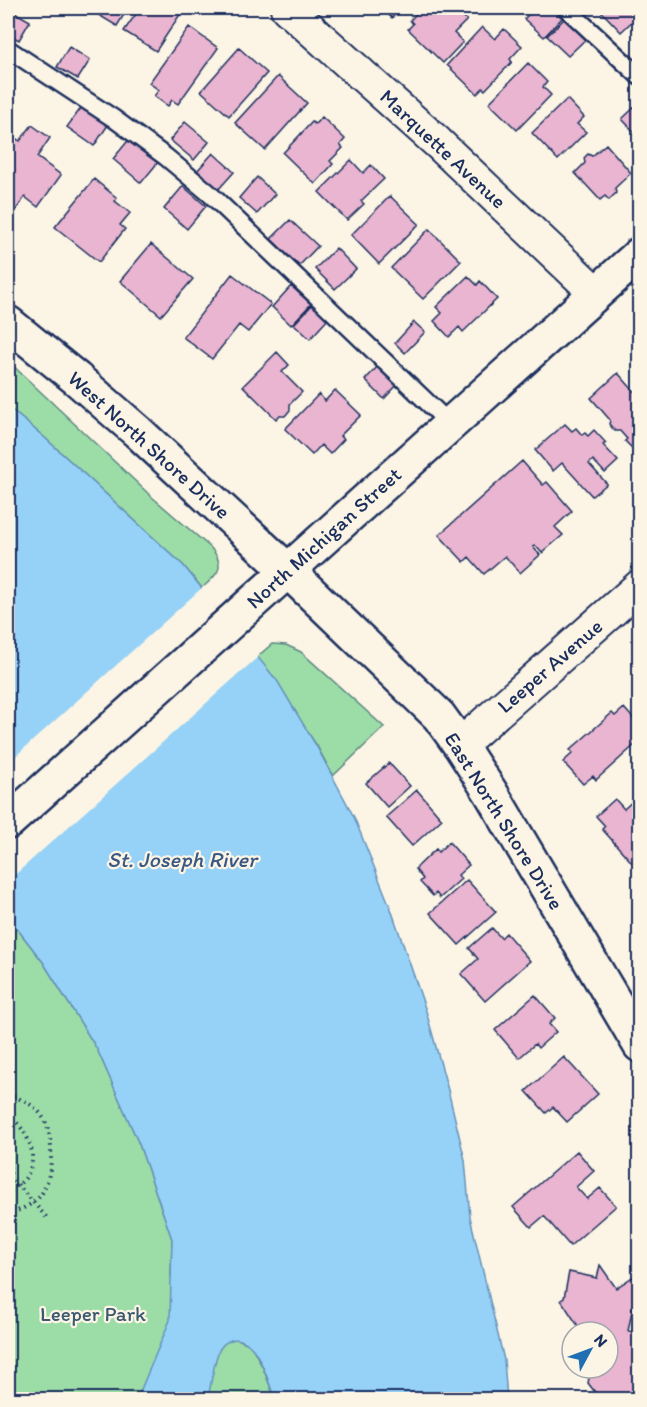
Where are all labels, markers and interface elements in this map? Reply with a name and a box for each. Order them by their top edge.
street label: Marquette Avenue [375,84,512,214]
street label: West North Shore Drive [63,365,235,524]
street label: North Michigan Street [241,462,406,614]
street label: Leeper Avenue [492,613,607,718]
street label: East North Shore Drive [440,727,569,914]
water label: St. Joseph River [107,846,259,873]
park label: Leeper Park [40,1301,146,1326]
north arrow [560,1320,620,1380]
text: N [590,1330,612,1351]

